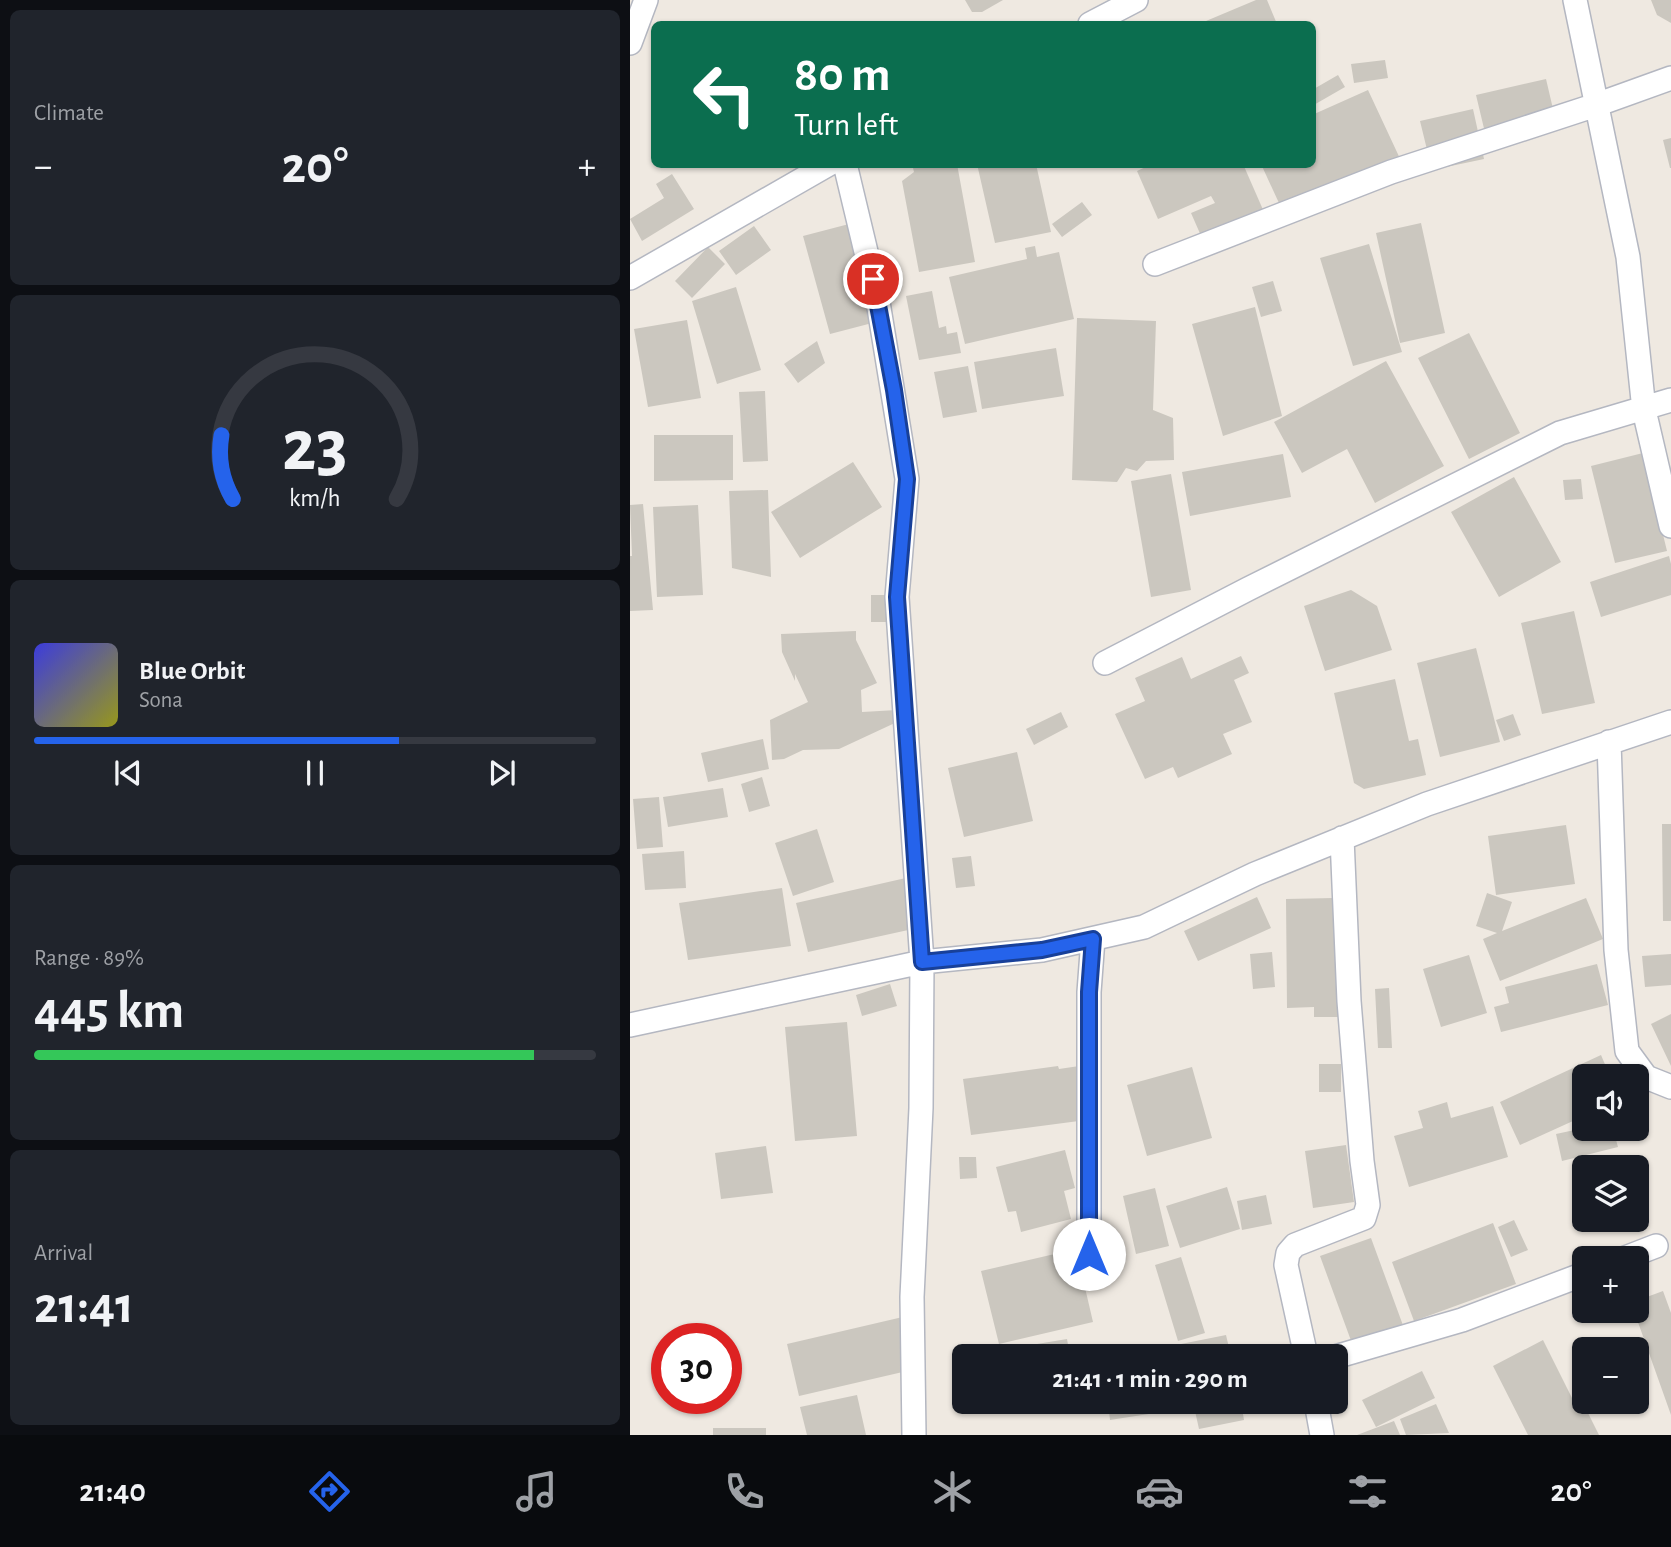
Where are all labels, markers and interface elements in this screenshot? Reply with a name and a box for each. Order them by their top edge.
icon: left [679,49,770,140]
text: 80 m [794,51,891,100]
text: Climate [34,102,104,125]
text: Turn left [794,109,898,141]
text: 20° [282,140,348,192]
text: − [34,148,52,186]
text: + [578,148,596,186]
pin [843,249,903,309]
icon: arrive [854,260,892,298]
text: 23 [282,411,348,484]
text: km/h [289,485,341,510]
text: Blue Orbit [139,658,245,684]
text: Sona [139,689,183,712]
icon: previous [109,754,147,792]
icon: pause [296,754,334,792]
icon: next [483,754,521,792]
text: Range · 89% [34,947,144,970]
text: 445 km [34,985,184,1037]
map controls [1572,1064,1649,1414]
button: sound [1572,1064,1649,1141]
button: layers [1572,1155,1649,1232]
position arrow [1052,1217,1126,1291]
text: Arrival [34,1242,93,1265]
button: + [1572,1246,1649,1323]
text: 21:41 [34,1280,134,1332]
speed limit sign: 30 [651,1323,742,1414]
button: − [1572,1337,1649,1414]
text: 21:41 · 1 min · 290 m [1052,1366,1248,1392]
icon: directions [305,1467,354,1516]
icon: music [512,1467,561,1516]
icon: phone [720,1467,769,1516]
icon: climate [928,1467,977,1516]
icon: car [1135,1467,1184,1516]
icon: filters [1343,1467,1392,1516]
text: 21:40 [79,1475,146,1507]
text: 20° [1551,1475,1592,1507]

